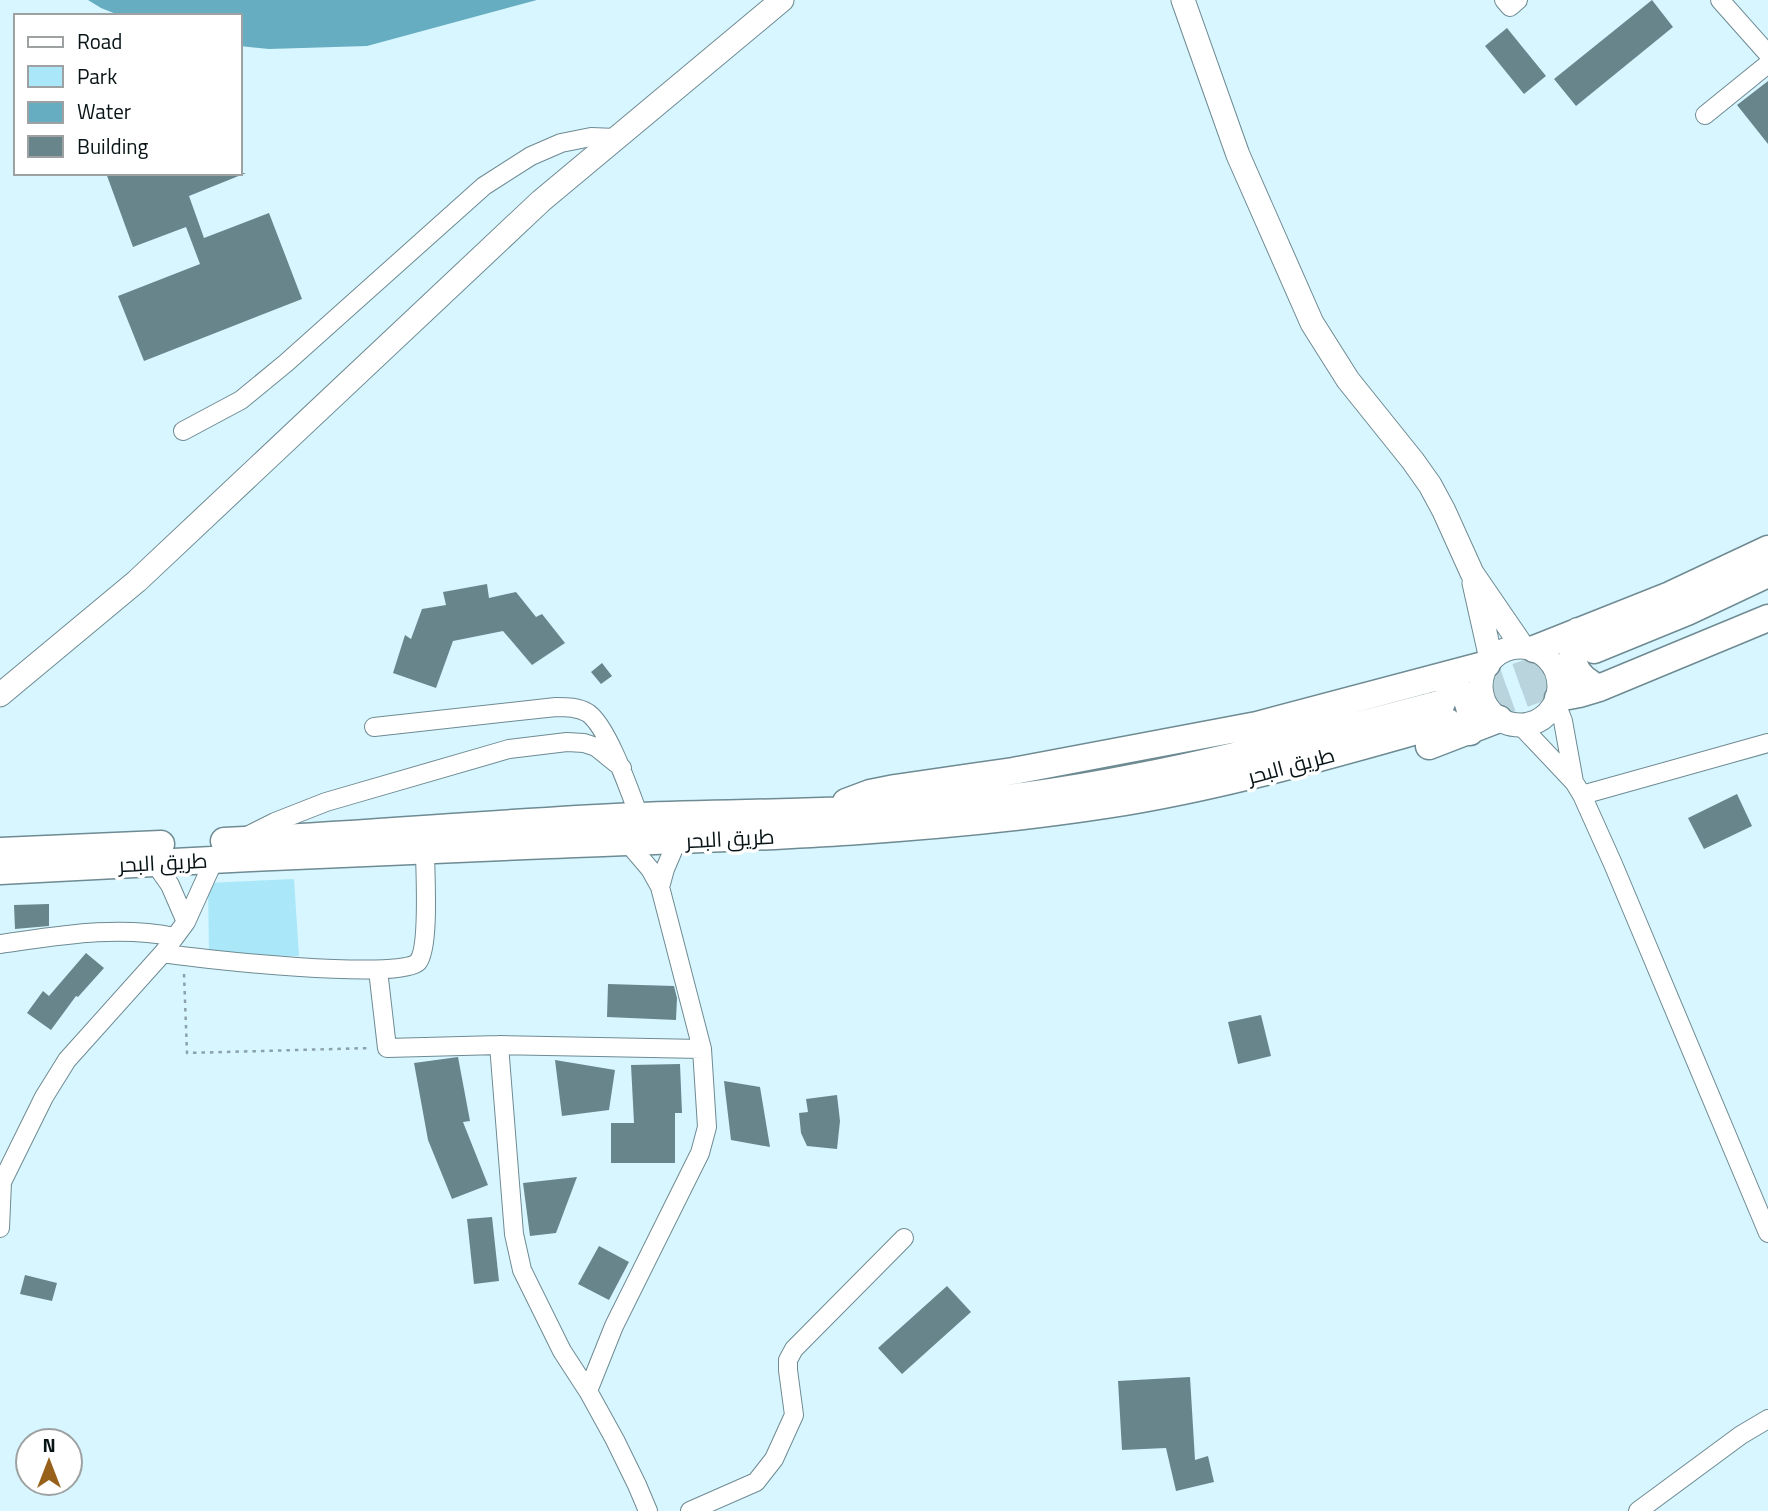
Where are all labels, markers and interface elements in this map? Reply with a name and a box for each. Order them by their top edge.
legend [14,14,242,175]
text: Road [77,25,122,57]
text: Park [77,60,117,92]
text: Water [77,95,131,127]
text: Building [77,130,149,162]
street label: طريق البحر [1243,738,1338,792]
street label: طريق البحر [684,820,775,856]
street label: طريق البحر [117,844,208,880]
north arrow [14,1427,84,1497]
text: N [42,1430,56,1459]

